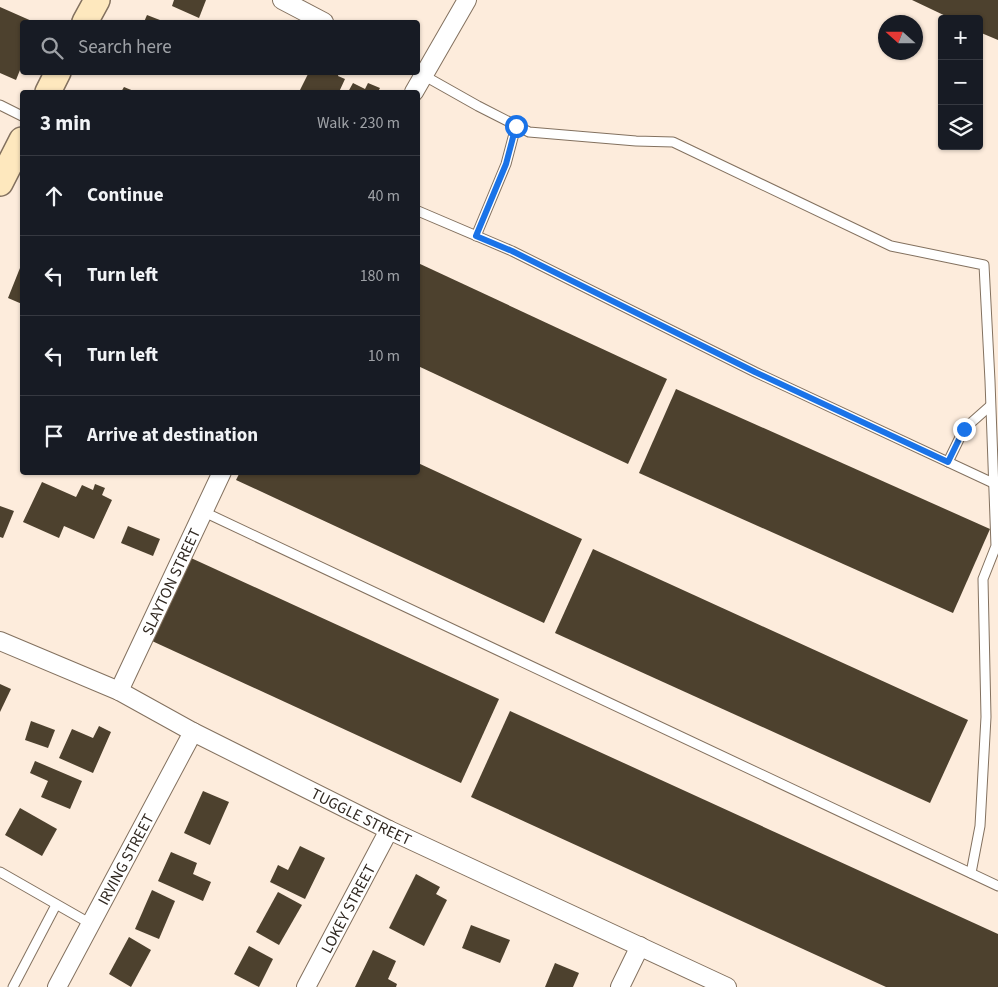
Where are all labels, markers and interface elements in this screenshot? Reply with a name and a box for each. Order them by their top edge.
north arrow [878,15,923,60]
map controls [938,15,983,150]
button: + [938,15,983,60]
search box [20,20,420,75]
icon: search [38,34,66,62]
text: Search here [78,34,172,61]
button: − [938,60,983,105]
button: layers [938,105,983,150]
text: 3 min [40,108,91,138]
text: Walk · 230 m [317,112,400,134]
route start [505,115,528,138]
icon: ahead [40,182,68,210]
text: Continue [87,182,164,209]
text: 40 m [368,185,400,207]
icon: left [40,262,68,290]
text: Turn left [87,262,158,289]
text: 180 m [360,265,400,287]
icon: left [40,342,68,370]
text: Turn left [87,342,158,369]
text: 10 m [368,345,400,367]
route end [953,418,976,441]
icon: arrive [40,422,68,450]
text: Arrive at destination [87,422,258,449]
street label: SLAYTON STREET [137,524,206,639]
street label: TUGGLE STREET [307,783,415,851]
street label: IRVING STREET [93,810,160,909]
street label: LOKEY STREET [316,860,381,957]

